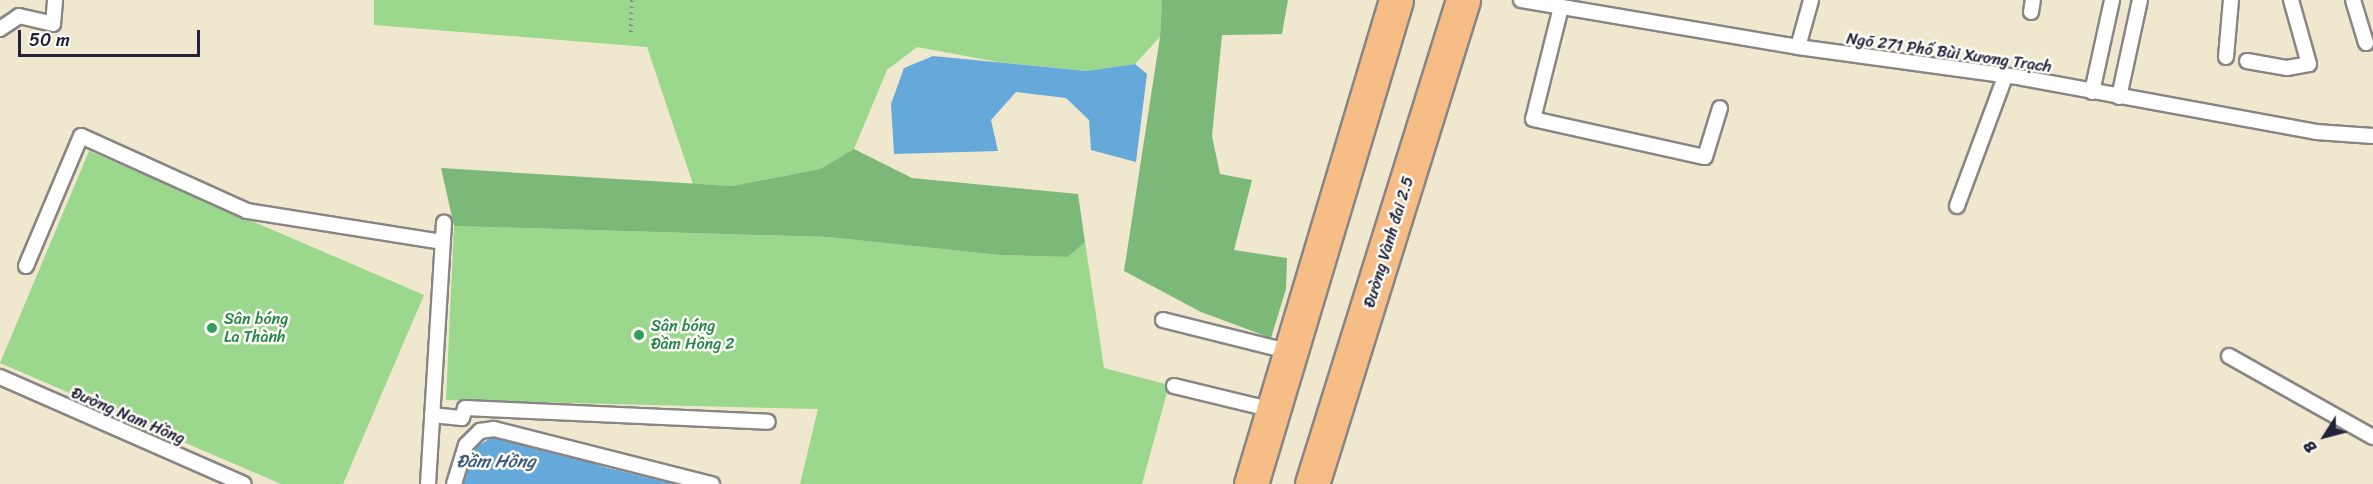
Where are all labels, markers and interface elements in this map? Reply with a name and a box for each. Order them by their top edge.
scale bar [21,18,202,56]
text: 50 m [29,24,70,56]
street label: Ngõ 271 Phố Bùi Xương Trạch [1845,29,2053,77]
street label: Đường Vành đai 2.5 [1360,174,1418,310]
place label: Sân bóng La Thành [224,309,288,347]
place label: Sân bóng Đầm Hồng 2 [651,316,735,354]
marker: Sân bóng La Thành [205,321,219,335]
marker: Sân bóng Đầm Hồng 2 [632,328,646,342]
street label: Đường Nam Hồng [68,383,188,449]
north arrow [2295,406,2355,466]
text: B [2295,434,2325,459]
water label: Đầm Hồng [457,450,535,472]

